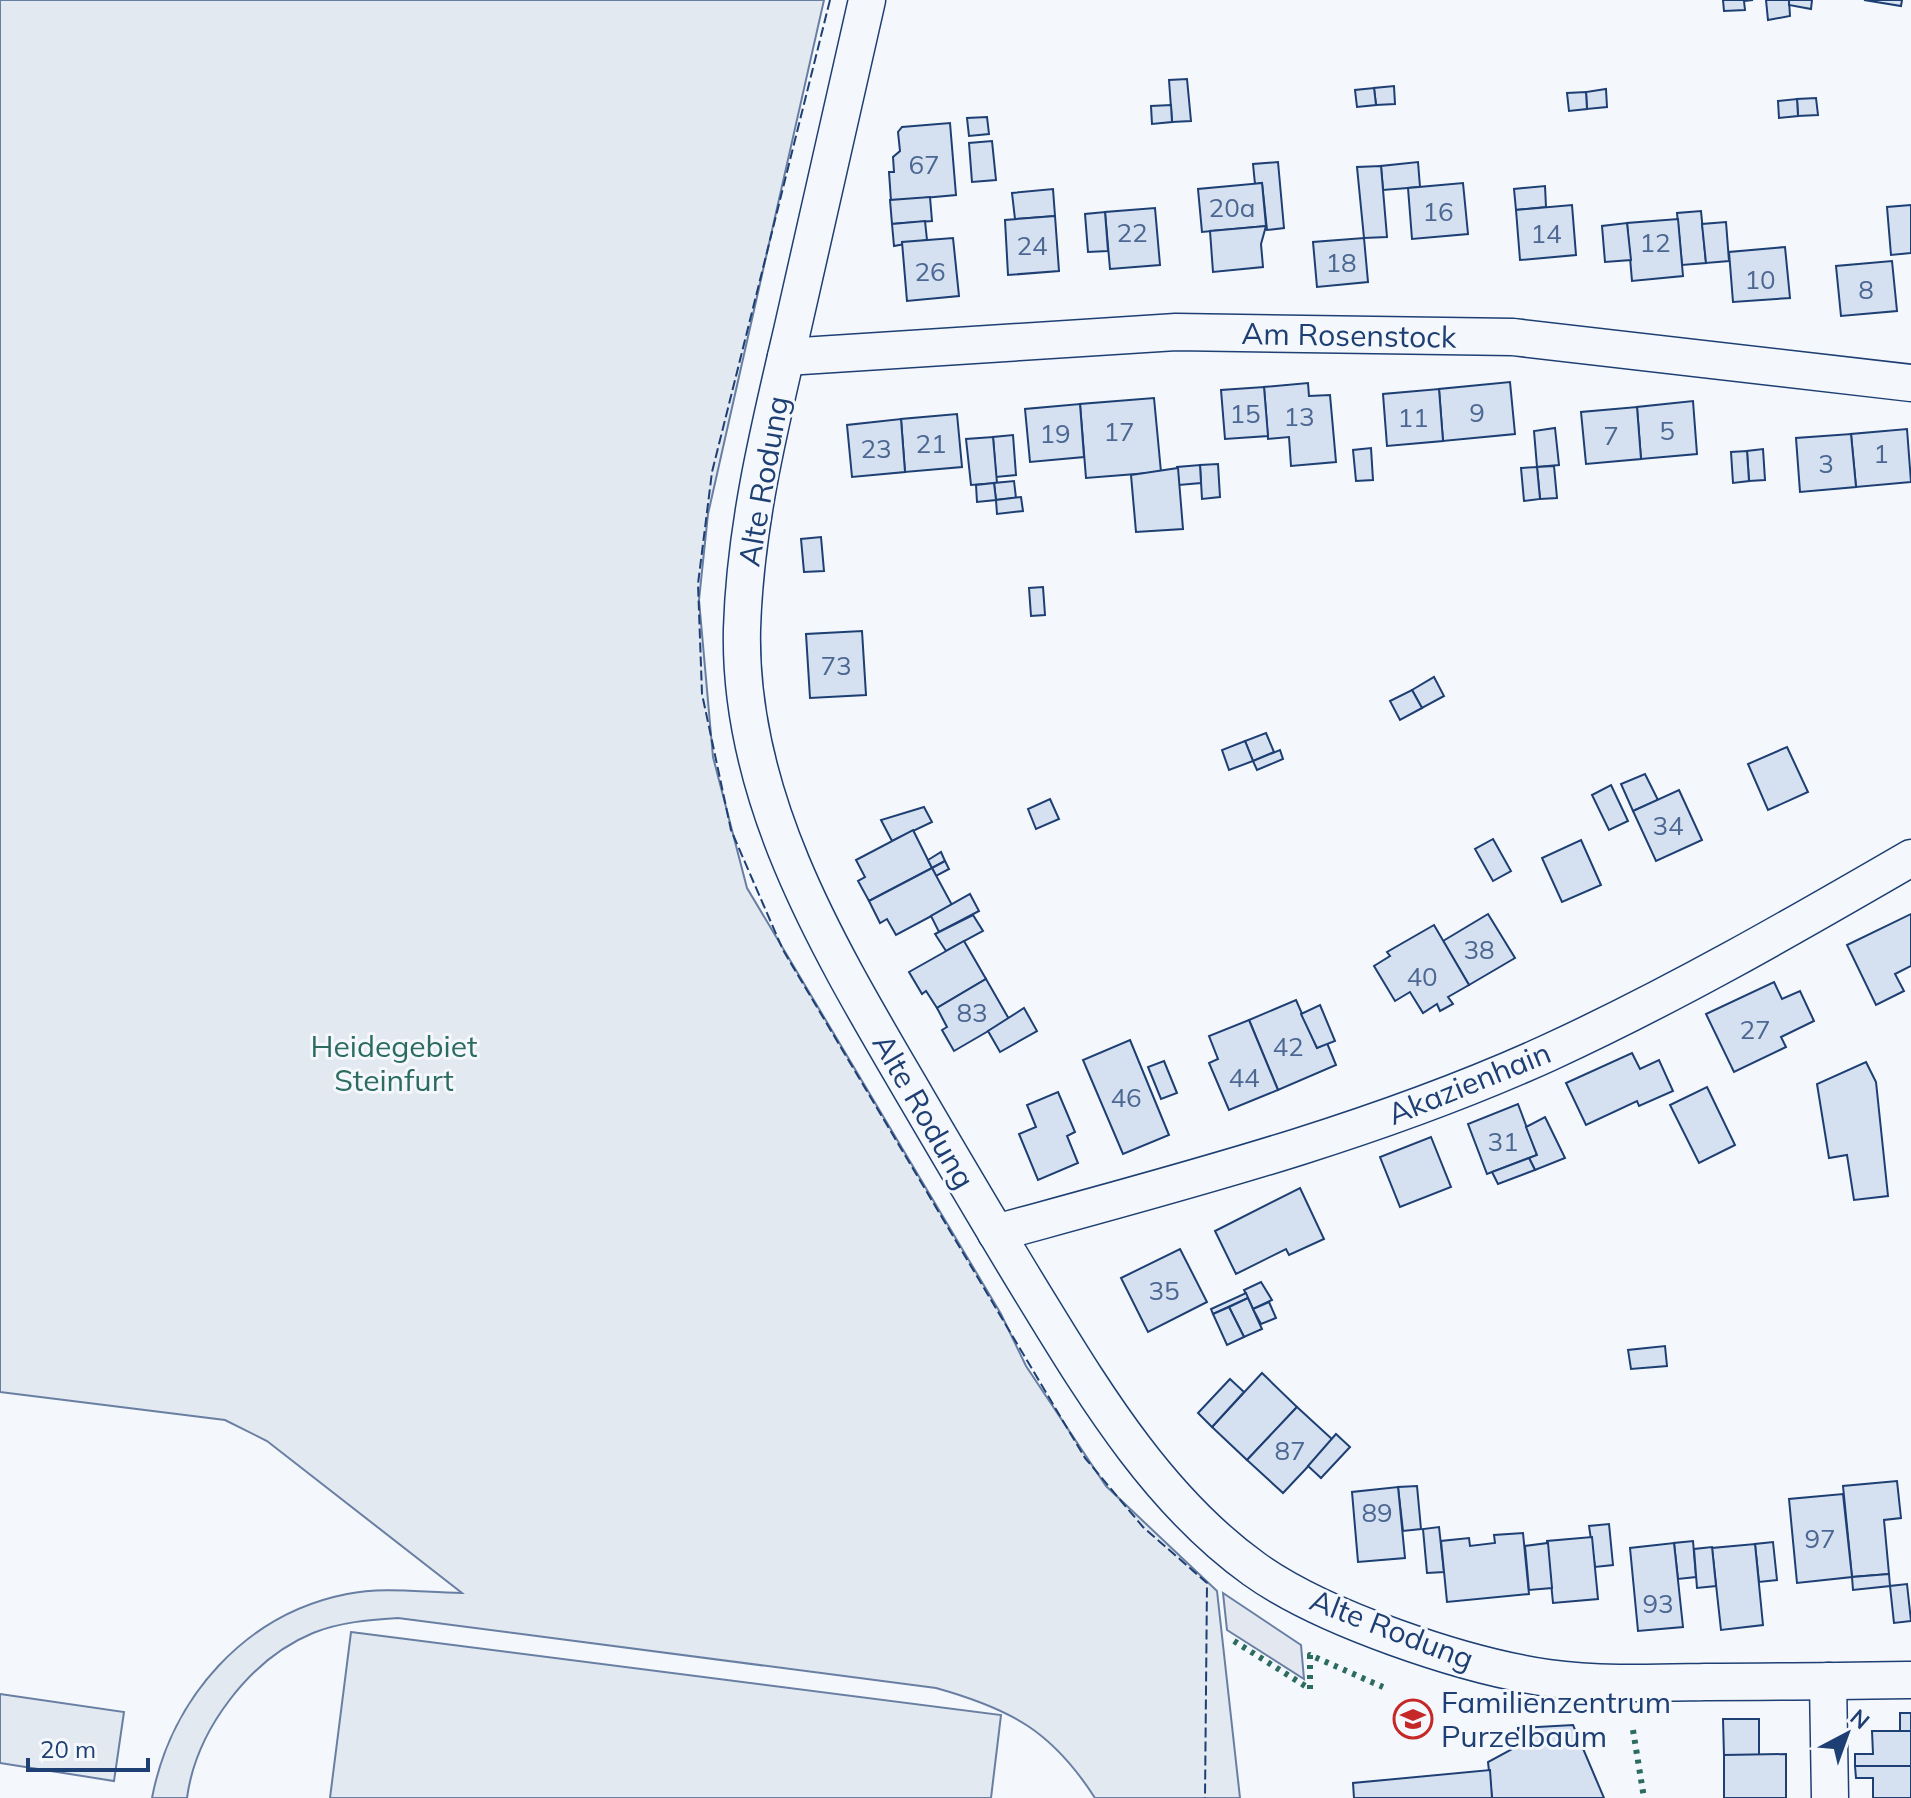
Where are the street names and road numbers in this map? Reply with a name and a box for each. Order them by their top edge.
street label: Am Rosenstock [1241,314,1457,356]
street label: Alte Rodung [729,393,797,569]
street label: Alte Rodung [864,1027,984,1195]
street label: Akazienhain [1382,1033,1556,1133]
street label: Alte Rodung [1305,1580,1479,1678]

